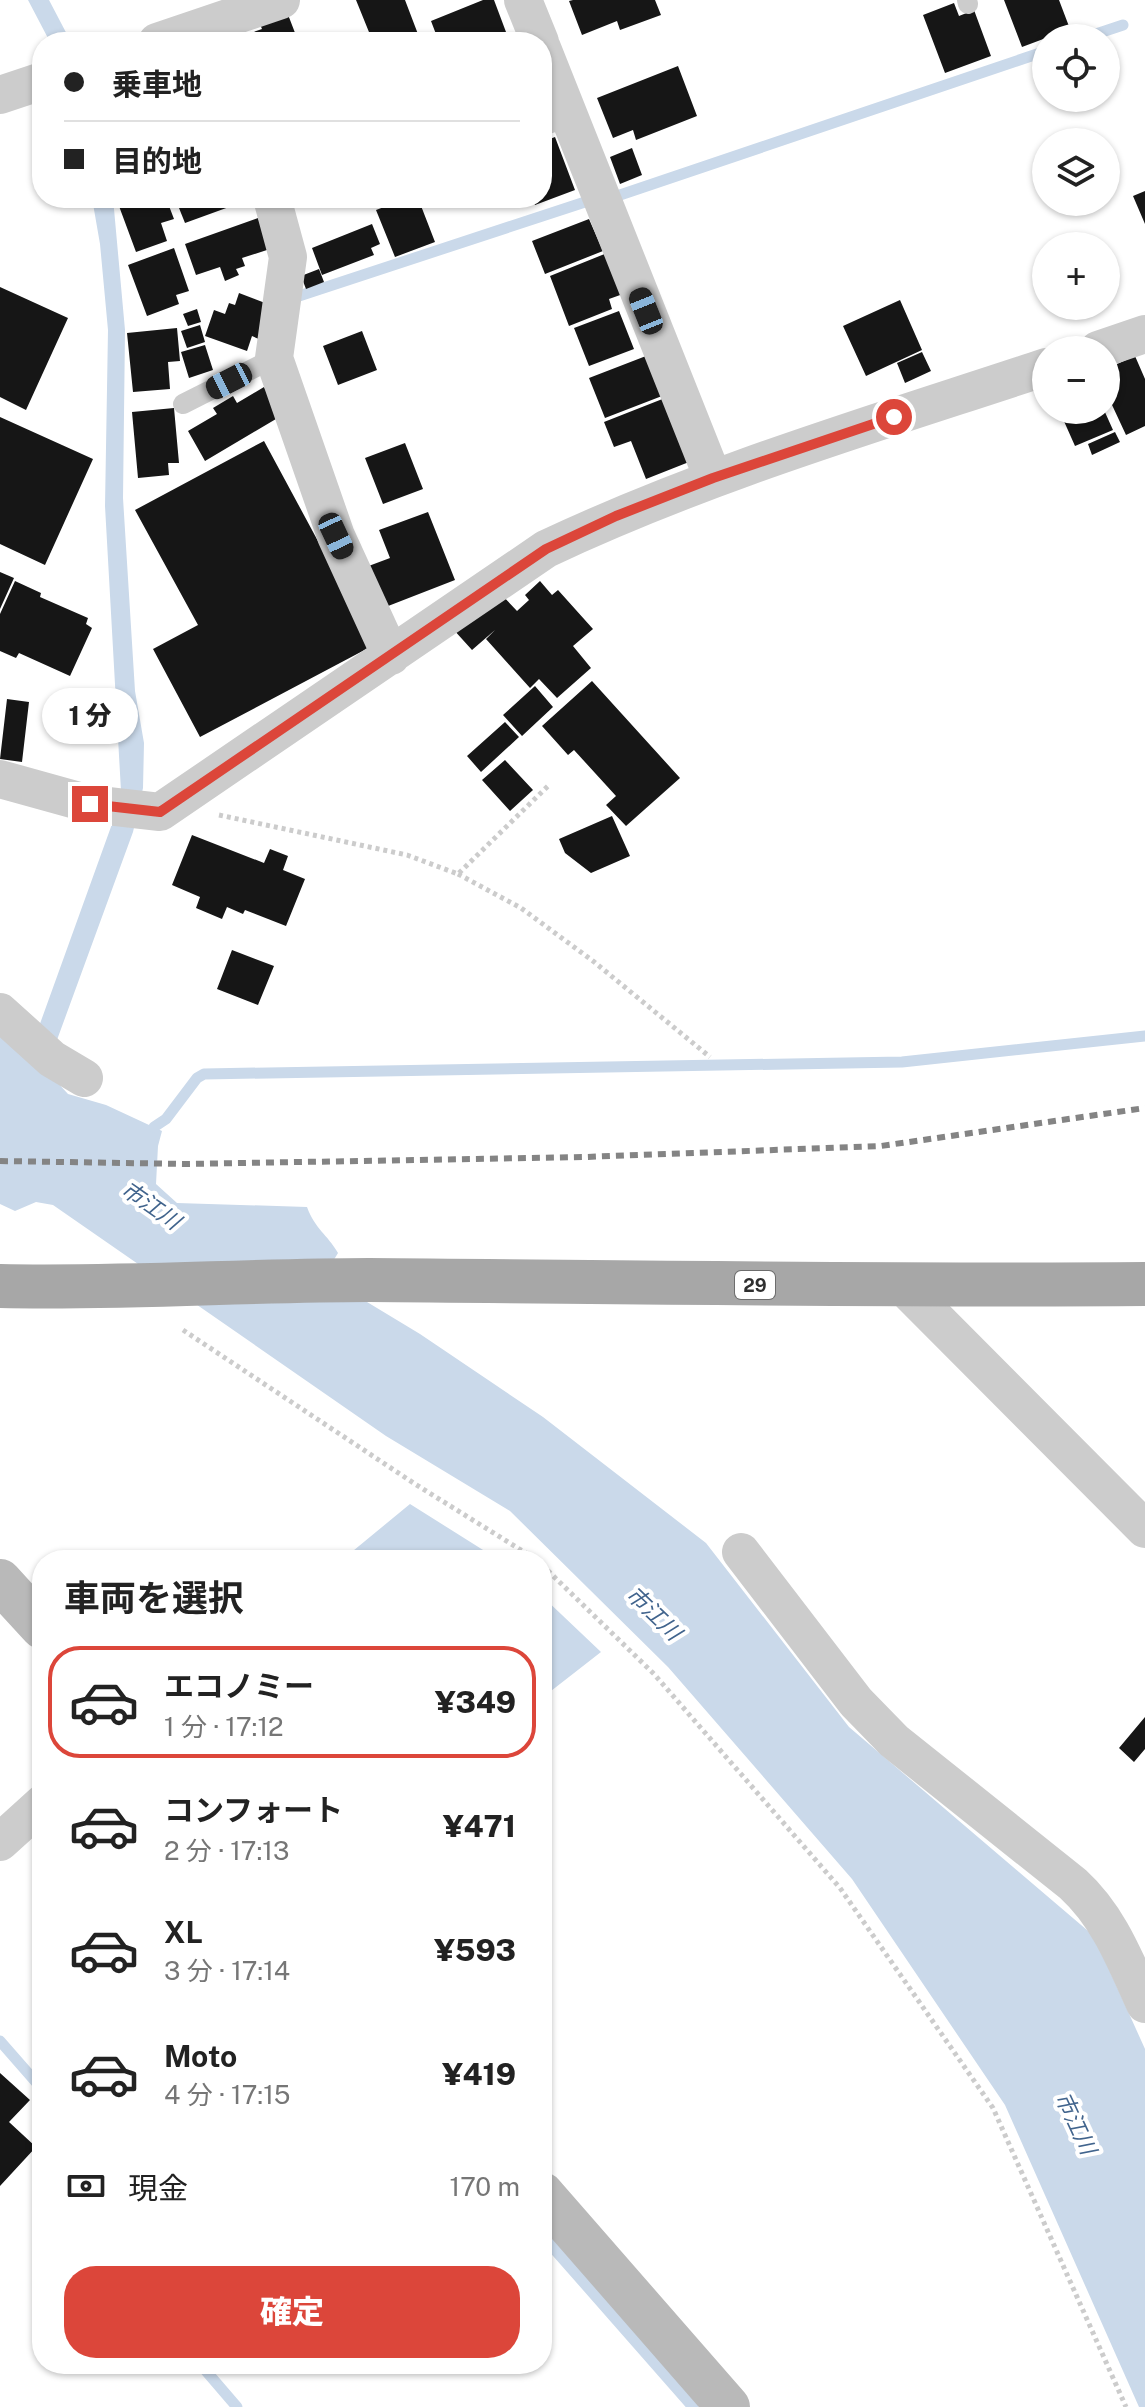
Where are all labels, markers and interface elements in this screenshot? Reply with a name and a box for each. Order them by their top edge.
map controls [1032,24,1120,424]
button: locate [1032,24,1120,112]
text: 乗車地 [112,66,202,102]
button: layers [1032,128,1120,216]
text: 目的地 [112,143,202,179]
button: + [1032,232,1120,320]
car [626,284,666,338]
button: − [1032,336,1120,424]
car [202,359,256,403]
route start [876,399,912,435]
car [315,509,357,563]
callout: 1 分 [42,688,138,744]
text: 1 分 [68,700,112,731]
route end [72,786,108,822]
water label: 市江川 [117,1175,187,1236]
road number: 29 [735,1271,775,1299]
text: 車両を選択 [64,1577,244,1619]
water label: 市江川 [621,1581,688,1647]
icon: car [68,1666,140,1738]
text: エコノミー [164,1668,314,1704]
text: ¥349 [435,1684,516,1720]
text: 1 分 · 17:12 [164,1711,283,1742]
icon: car [68,1790,140,1862]
text: コンフォート [164,1792,343,1828]
text: ¥471 [443,1808,516,1844]
text: 2 分 · 17:13 [164,1835,289,1866]
icon: car [68,1914,140,1986]
text: XL [164,1914,203,1950]
text: ¥593 [434,1932,516,1968]
text: 3 分 · 17:14 [164,1955,290,1986]
icon: car [68,2038,140,2110]
text: Moto [164,2038,237,2074]
text: ¥419 [442,2056,516,2092]
text: 4 分 · 17:15 [164,2079,290,2110]
water label: 市江川 [1050,2088,1103,2160]
icon: cash [64,2164,108,2208]
text: 現金 [128,2170,188,2206]
text: 170 m [450,2171,520,2202]
button: 確定 [64,2266,520,2358]

